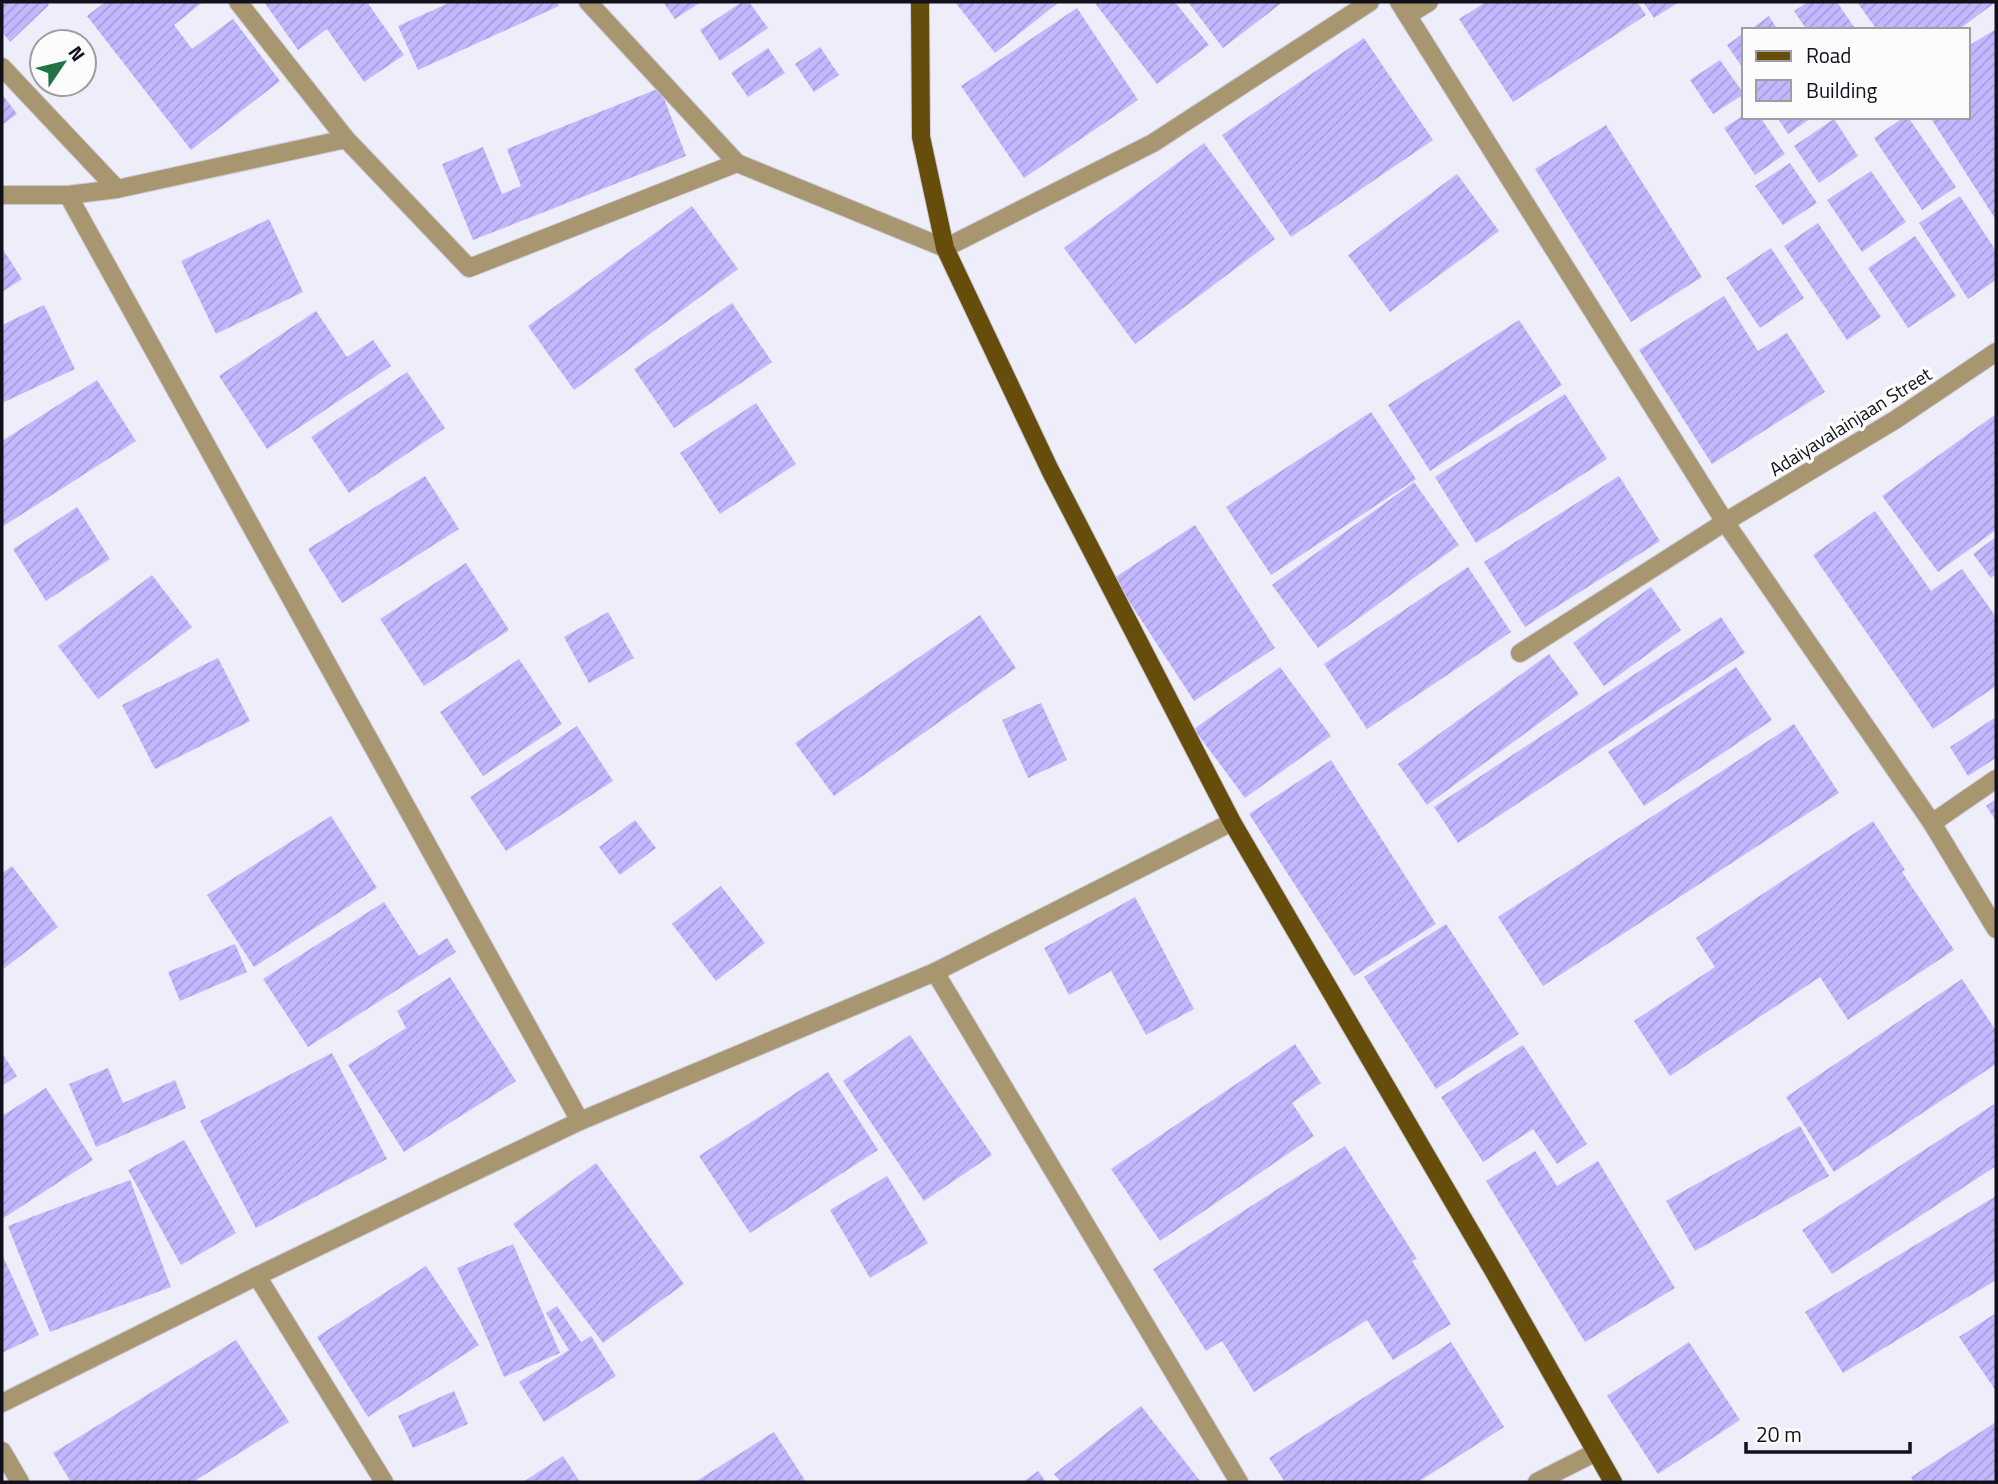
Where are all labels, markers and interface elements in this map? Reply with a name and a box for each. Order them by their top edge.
north arrow [28,28,98,98]
legend [1742,28,1970,119]
text: N [62,39,93,67]
text: Road [1806,39,1851,71]
text: Building [1806,74,1878,106]
street label: Adaiyavalainjaan Street [1763,359,1937,483]
scale bar [1746,1410,1910,1454]
text: 20 m [1756,1418,1802,1450]

